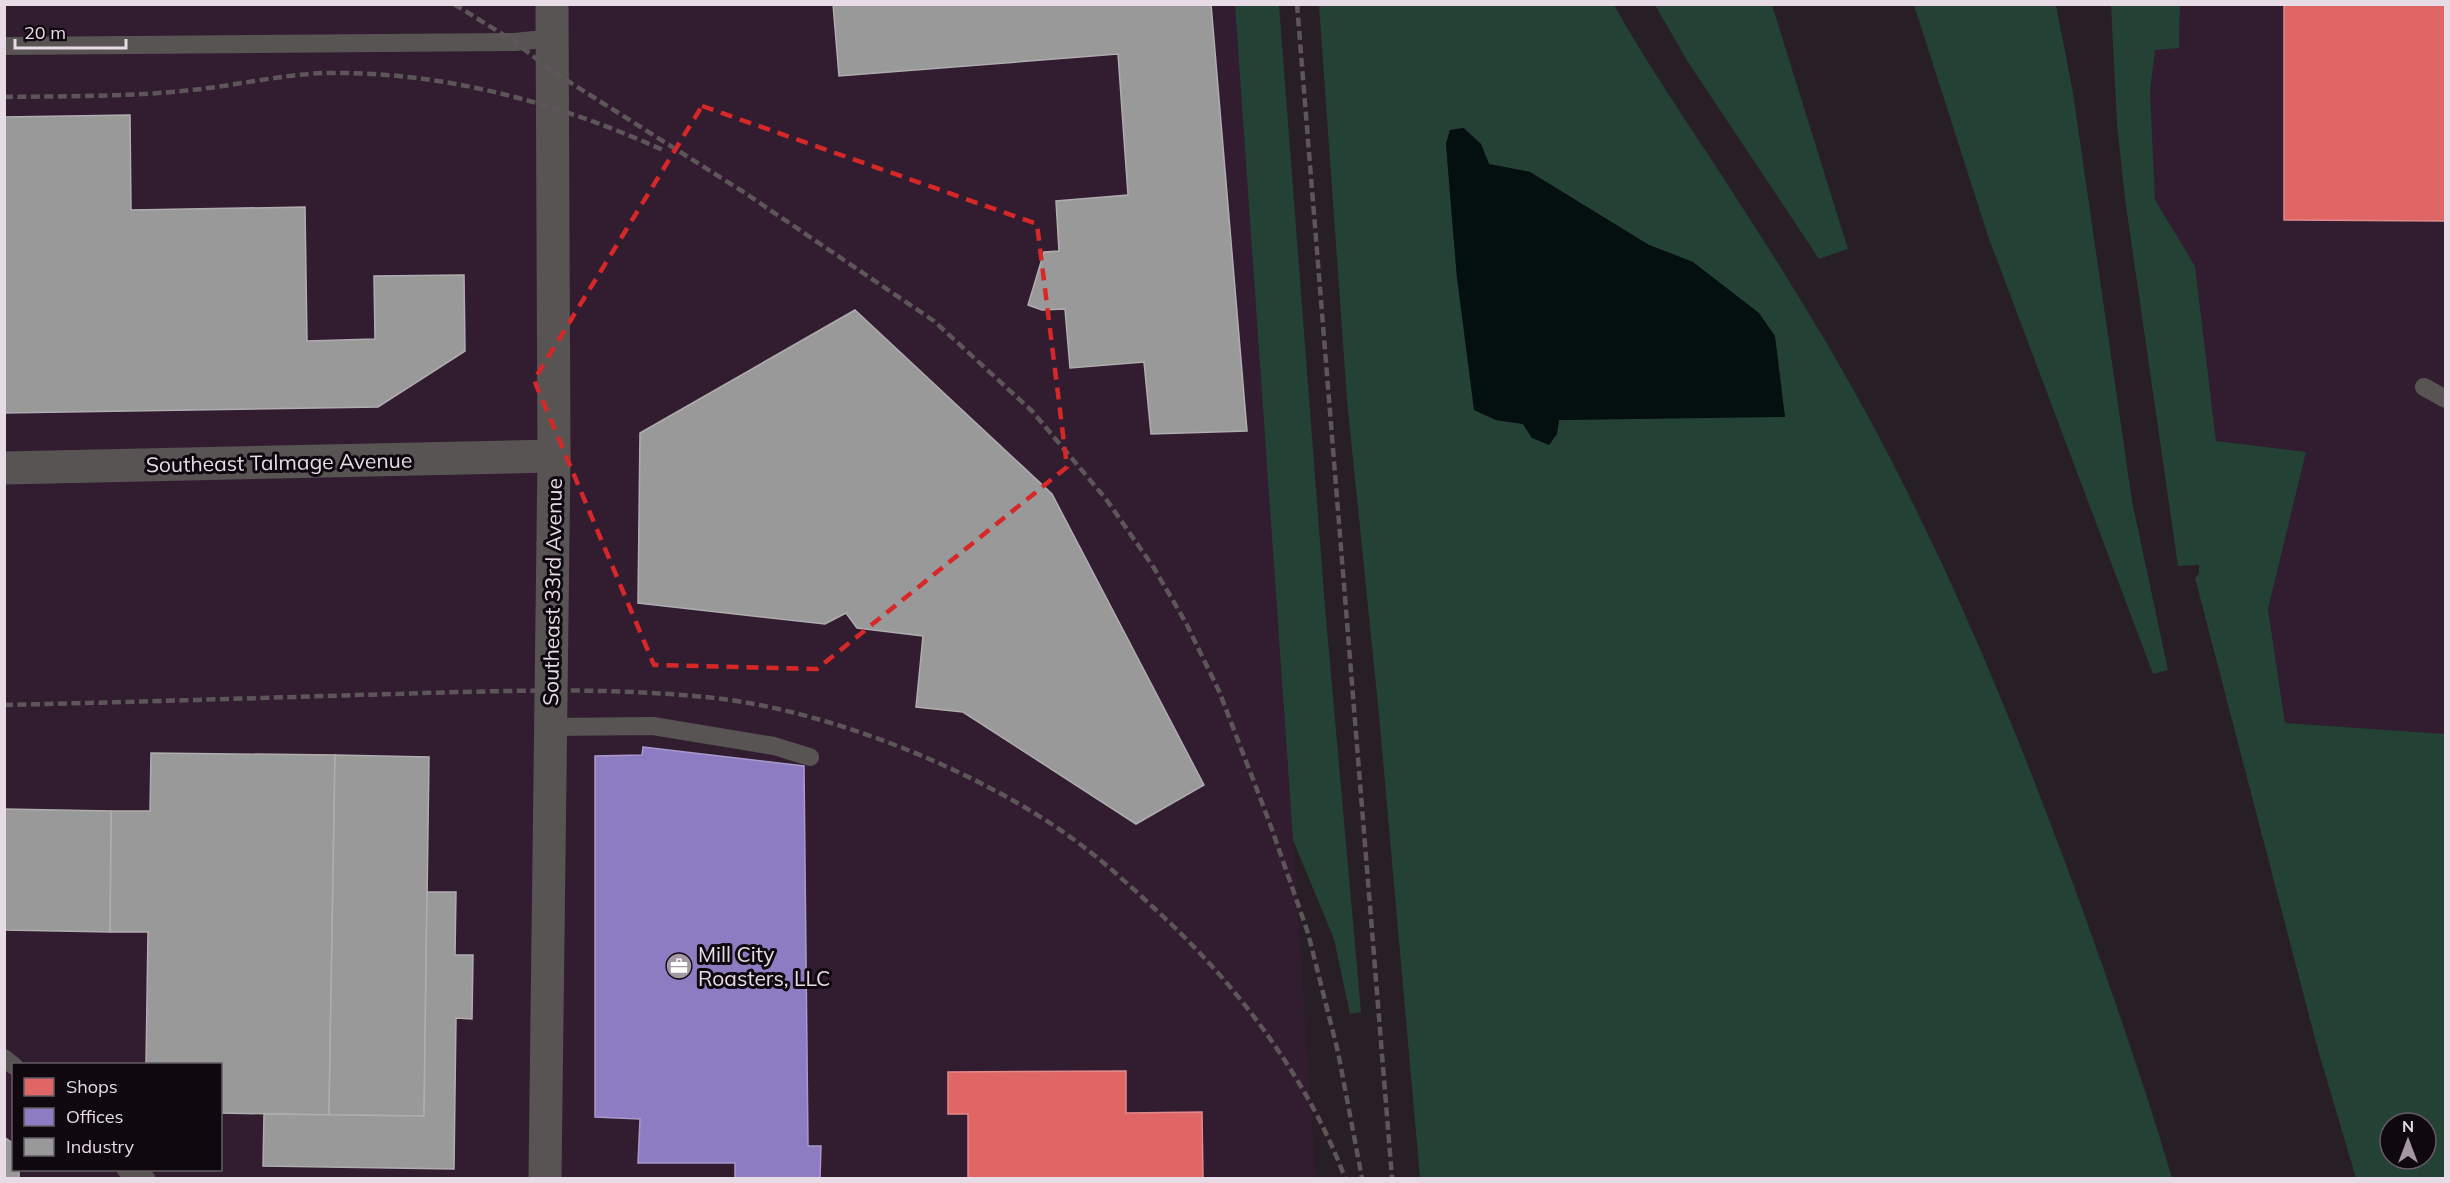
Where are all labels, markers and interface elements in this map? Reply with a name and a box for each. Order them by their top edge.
scale bar [15,12,126,50]
text: 20 m [24,21,66,44]
street label: Southeast Talmage Avenue [146,447,412,477]
street label: Southeast 33rd Avenue [537,478,567,706]
place label: Mill City Roasters, LLC [698,941,830,991]
office icon: Mill City Roasters, LLC [664,951,694,981]
legend [12,1063,222,1171]
text: Shops [66,1075,118,1098]
text: Offices [66,1105,124,1128]
north arrow [2378,1111,2438,1171]
text: N [2402,1116,2414,1136]
text: Industry [66,1135,135,1158]

